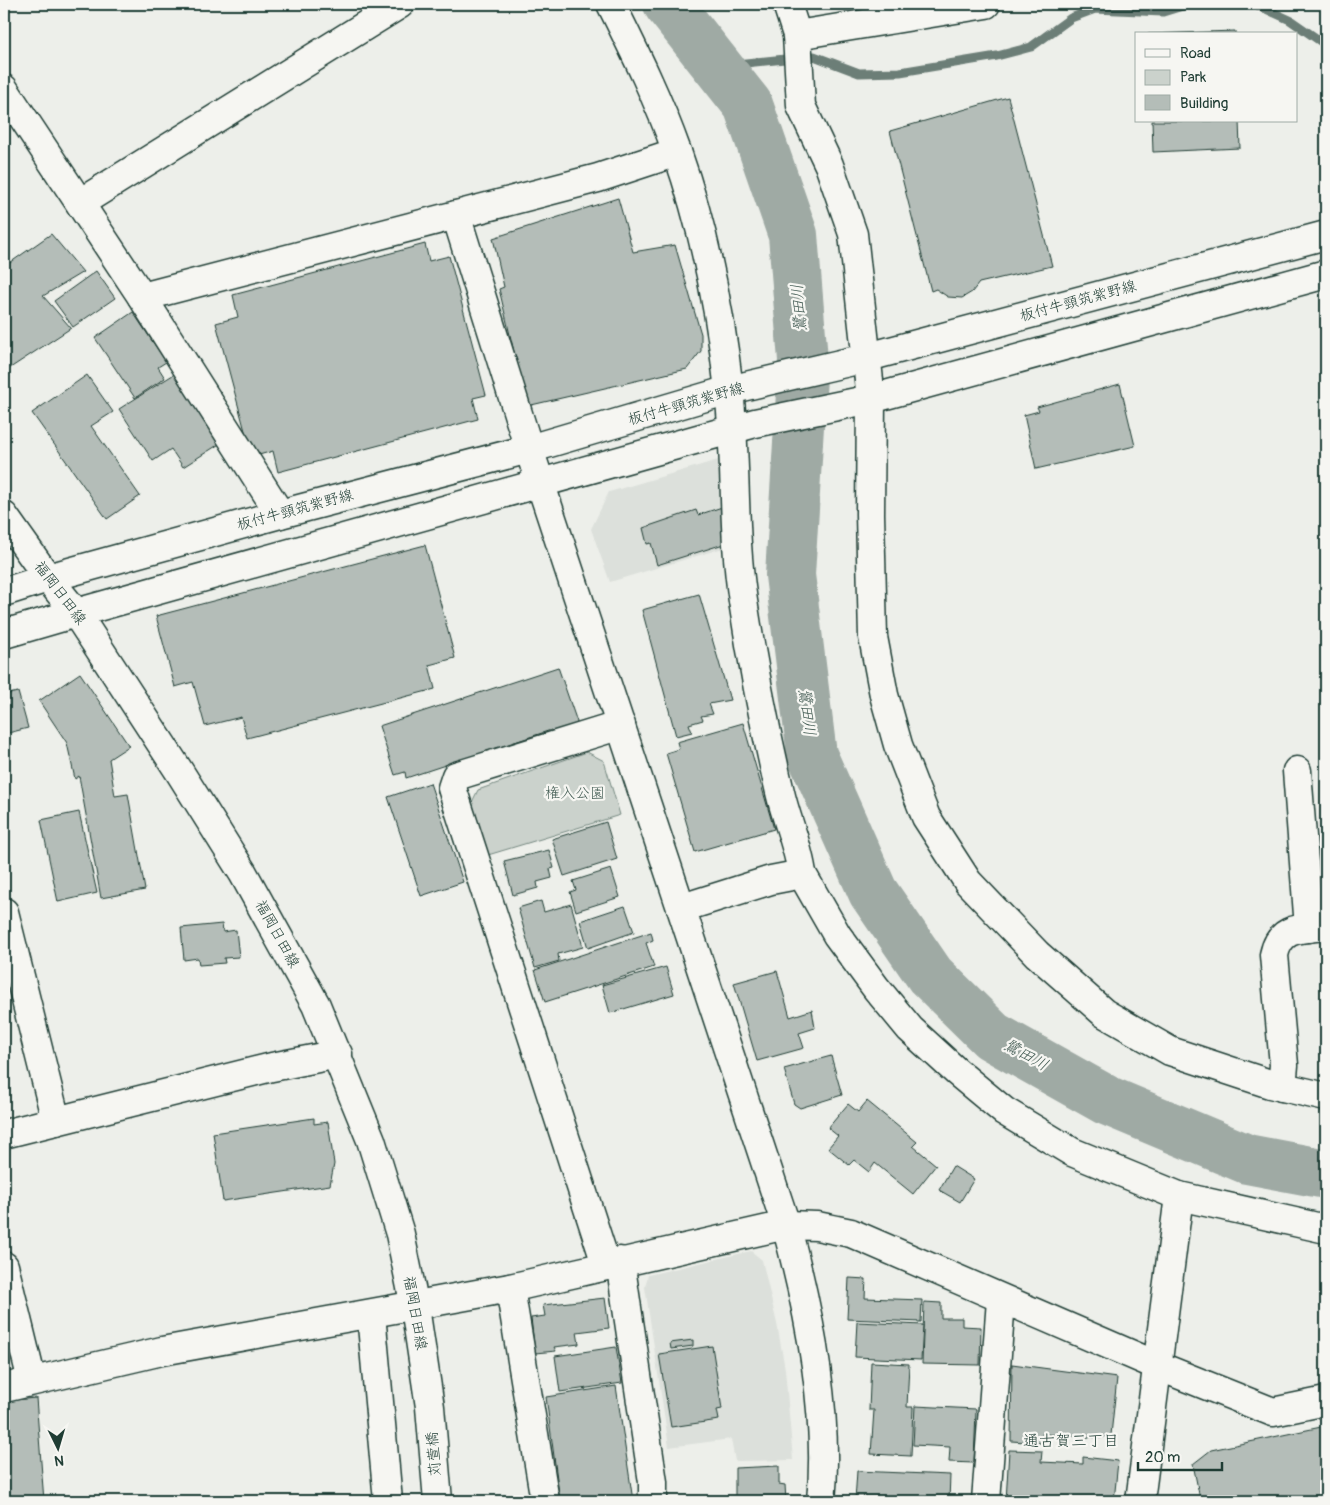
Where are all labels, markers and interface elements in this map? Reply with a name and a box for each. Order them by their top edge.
legend [1135,32,1298,122]
text: Road [1180,44,1211,63]
text: Park [1180,68,1207,87]
text: Building [1180,94,1228,113]
street label: 板付牛頸筑紫野線 [1018,276,1138,326]
water label: 鷺田川 [787,283,811,333]
street label: 板付牛頸筑紫野線 [626,378,746,430]
street label: 板付牛頸筑紫野線 [235,485,355,535]
street label: 福岡日田線 [30,557,90,629]
water label: 鷺田川 [794,687,820,737]
park label: 権入公園 [545,784,605,803]
street label: 福岡日田線 [251,897,303,971]
water label: 鷺田川 [1000,1035,1052,1075]
street label: 福岡日田線 [399,1274,431,1352]
north arrow [32,1422,82,1472]
street label: 苅萱橋 [423,1431,445,1477]
district label: 通古賀三丁目 [1023,1431,1119,1451]
scale bar [1138,1440,1221,1472]
text: 20 m [1145,1448,1180,1467]
text: N [54,1452,65,1469]

